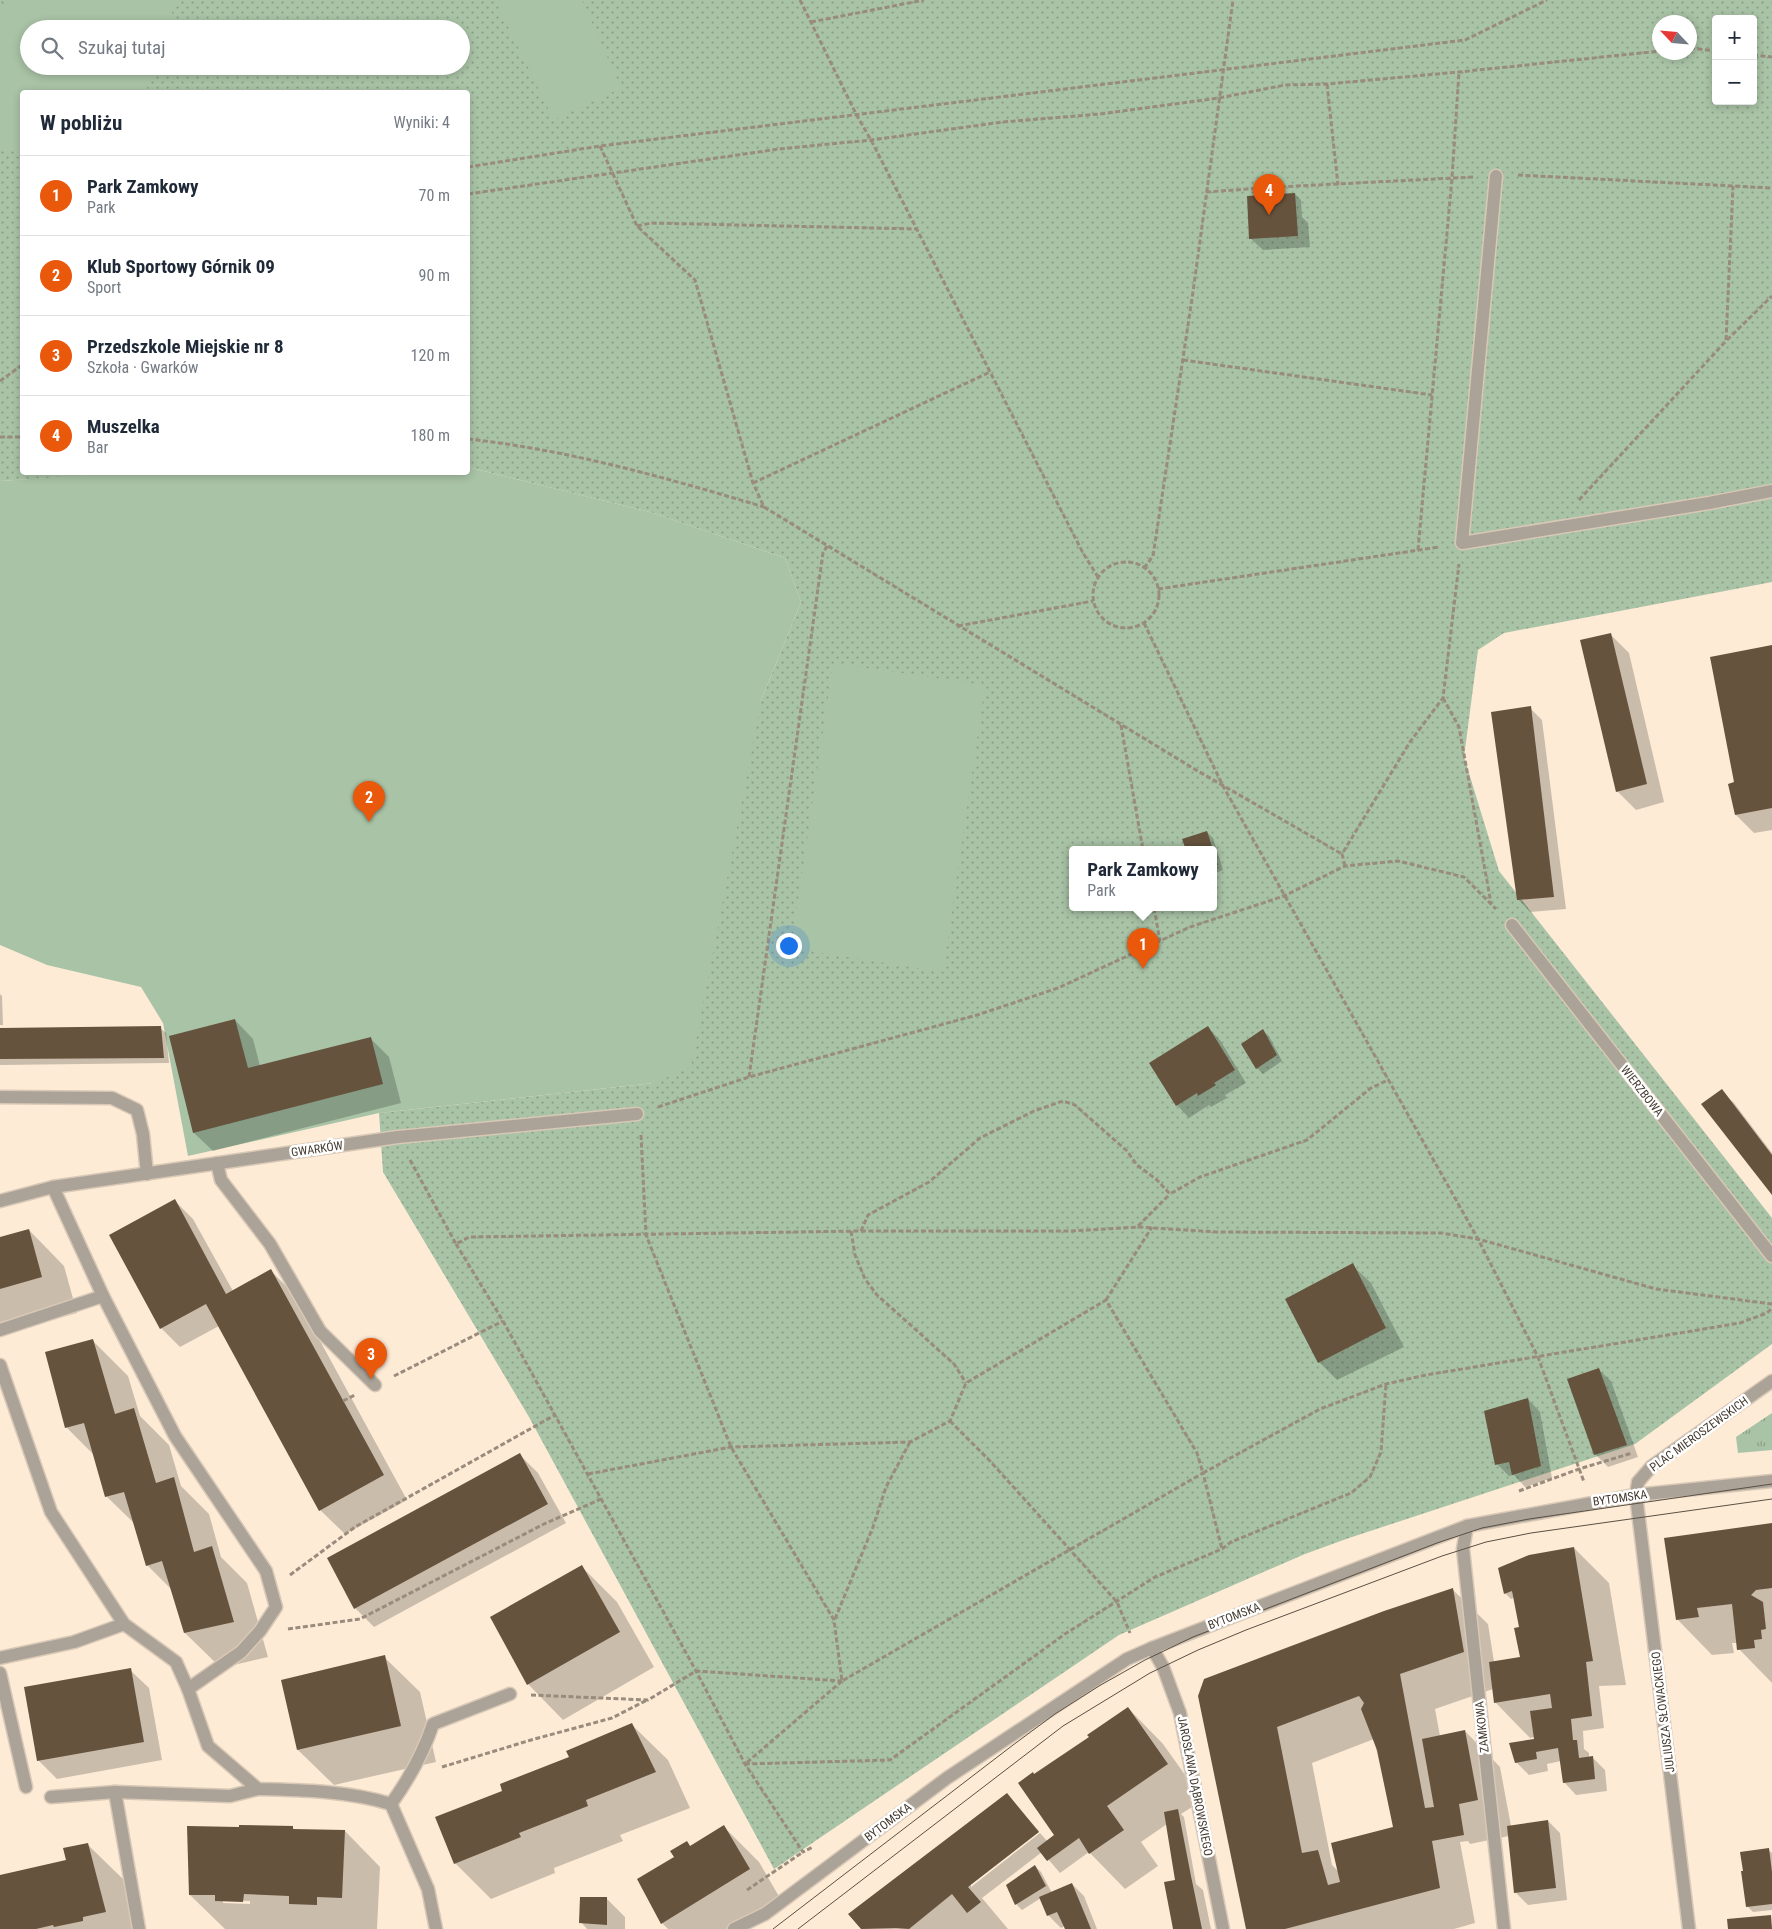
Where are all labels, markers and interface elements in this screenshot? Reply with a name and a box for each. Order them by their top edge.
north arrow [1652,15,1697,60]
map controls [1712,15,1757,105]
button: + [1712,15,1757,60]
search box [20,20,470,75]
icon: search [38,34,66,62]
text: Szukaj tutaj [78,36,165,59]
button: − [1712,60,1757,105]
text: W pobliżu [40,111,122,135]
text: Wyniki: 4 [394,113,450,132]
pin: 4 [1253,174,1285,215]
text: Park Zamkowy [87,175,199,198]
text: 1 [52,186,60,205]
text: 70 m [418,186,450,205]
text: Park [87,198,116,217]
text: Klub Sportowy Górnik 09 [87,255,275,278]
text: 2 [52,266,60,285]
text: 90 m [418,266,450,285]
text: Sport [87,278,121,297]
text: Przedszkole Miejskie nr 8 [87,335,284,358]
text: 3 [52,346,60,365]
text: 120 m [411,346,450,365]
text: Szkoła · Gwarków [87,358,199,377]
text: Muszelka [87,415,160,438]
text: 4 [52,426,60,445]
text: 180 m [411,426,450,445]
text: Bar [87,438,108,457]
pin: 2 [353,781,385,822]
popup [1069,846,1217,911]
text: Park Zamkowy [1087,858,1199,881]
text: Park [1087,881,1116,900]
pin: 1 [1127,928,1159,969]
your location [776,933,802,959]
street label: WIERZBOWA [1618,1063,1666,1119]
street label: GWARKÓW [290,1137,344,1160]
pin: 3 [355,1338,387,1379]
street label: PLAC MIEROSZEWSKICH [1647,1394,1751,1474]
street label: BYTOMSKA [1592,1487,1648,1509]
street label: BYTOMSKA [1206,1600,1262,1632]
street label: JULIUSZA SŁOWACKIEGO [1649,1651,1677,1773]
street label: ZAMKOWA [1472,1700,1492,1753]
street label: JAROSŁAWA DĄBROWSKIEGO [1175,1715,1215,1857]
street label: BYTOMSKA [862,1800,914,1844]

